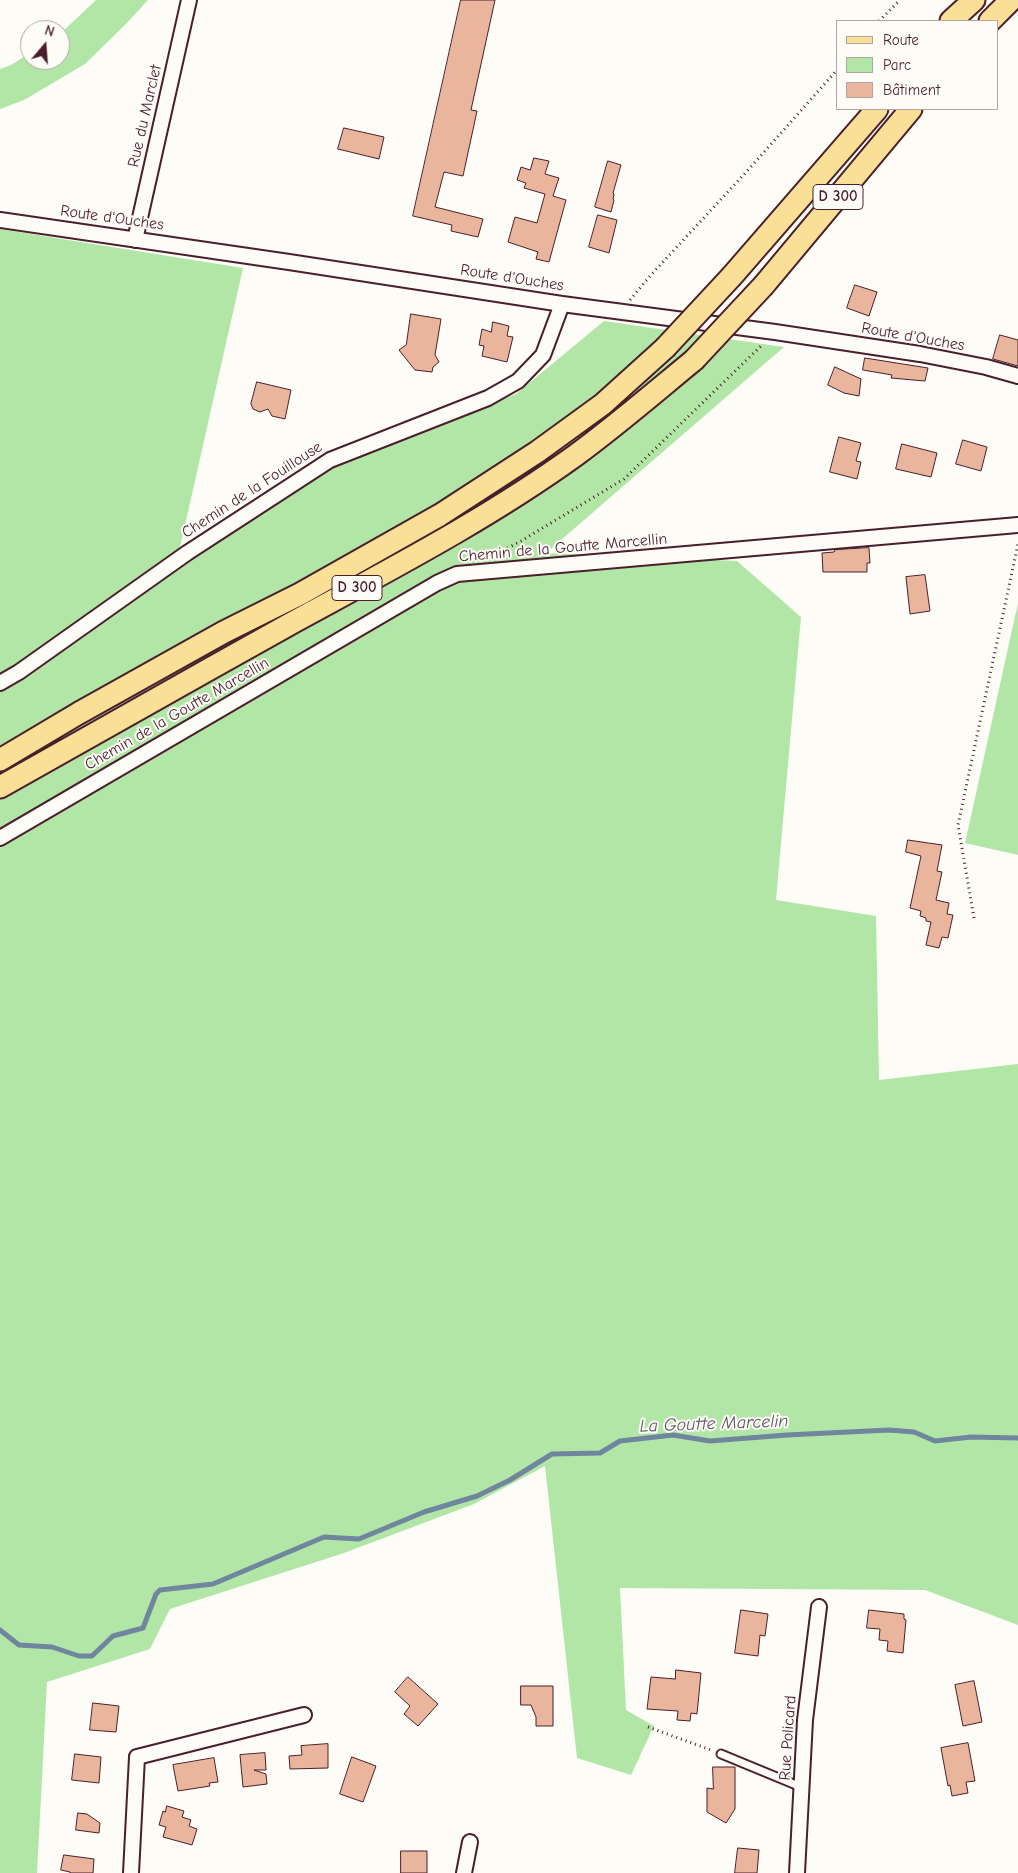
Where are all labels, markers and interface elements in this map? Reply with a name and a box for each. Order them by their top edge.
north arrow [20,20,70,70]
legend [836,20,998,110]
text: N [43,22,56,41]
text: Route [883,31,919,49]
text: Parc [883,56,911,74]
street label: Rue du Marclet [124,63,166,169]
text: Bâtiment [883,81,940,99]
road number: D 300 [813,184,863,210]
street label: Route d'Ouches [59,201,165,235]
street label: Route d'Ouches [459,260,565,296]
street label: Route d'Ouches [860,318,966,356]
street label: Chemin de la Fouillouse [178,437,326,543]
street label: Chemin de la Goutte Marcellin [458,529,668,567]
road number: D 300 [332,576,382,600]
street label: Chemin de la Goutte Marcellin [82,653,272,775]
water label: La Goutte Marcelin [639,1411,789,1437]
street label: Rue Policard [775,1695,801,1781]

